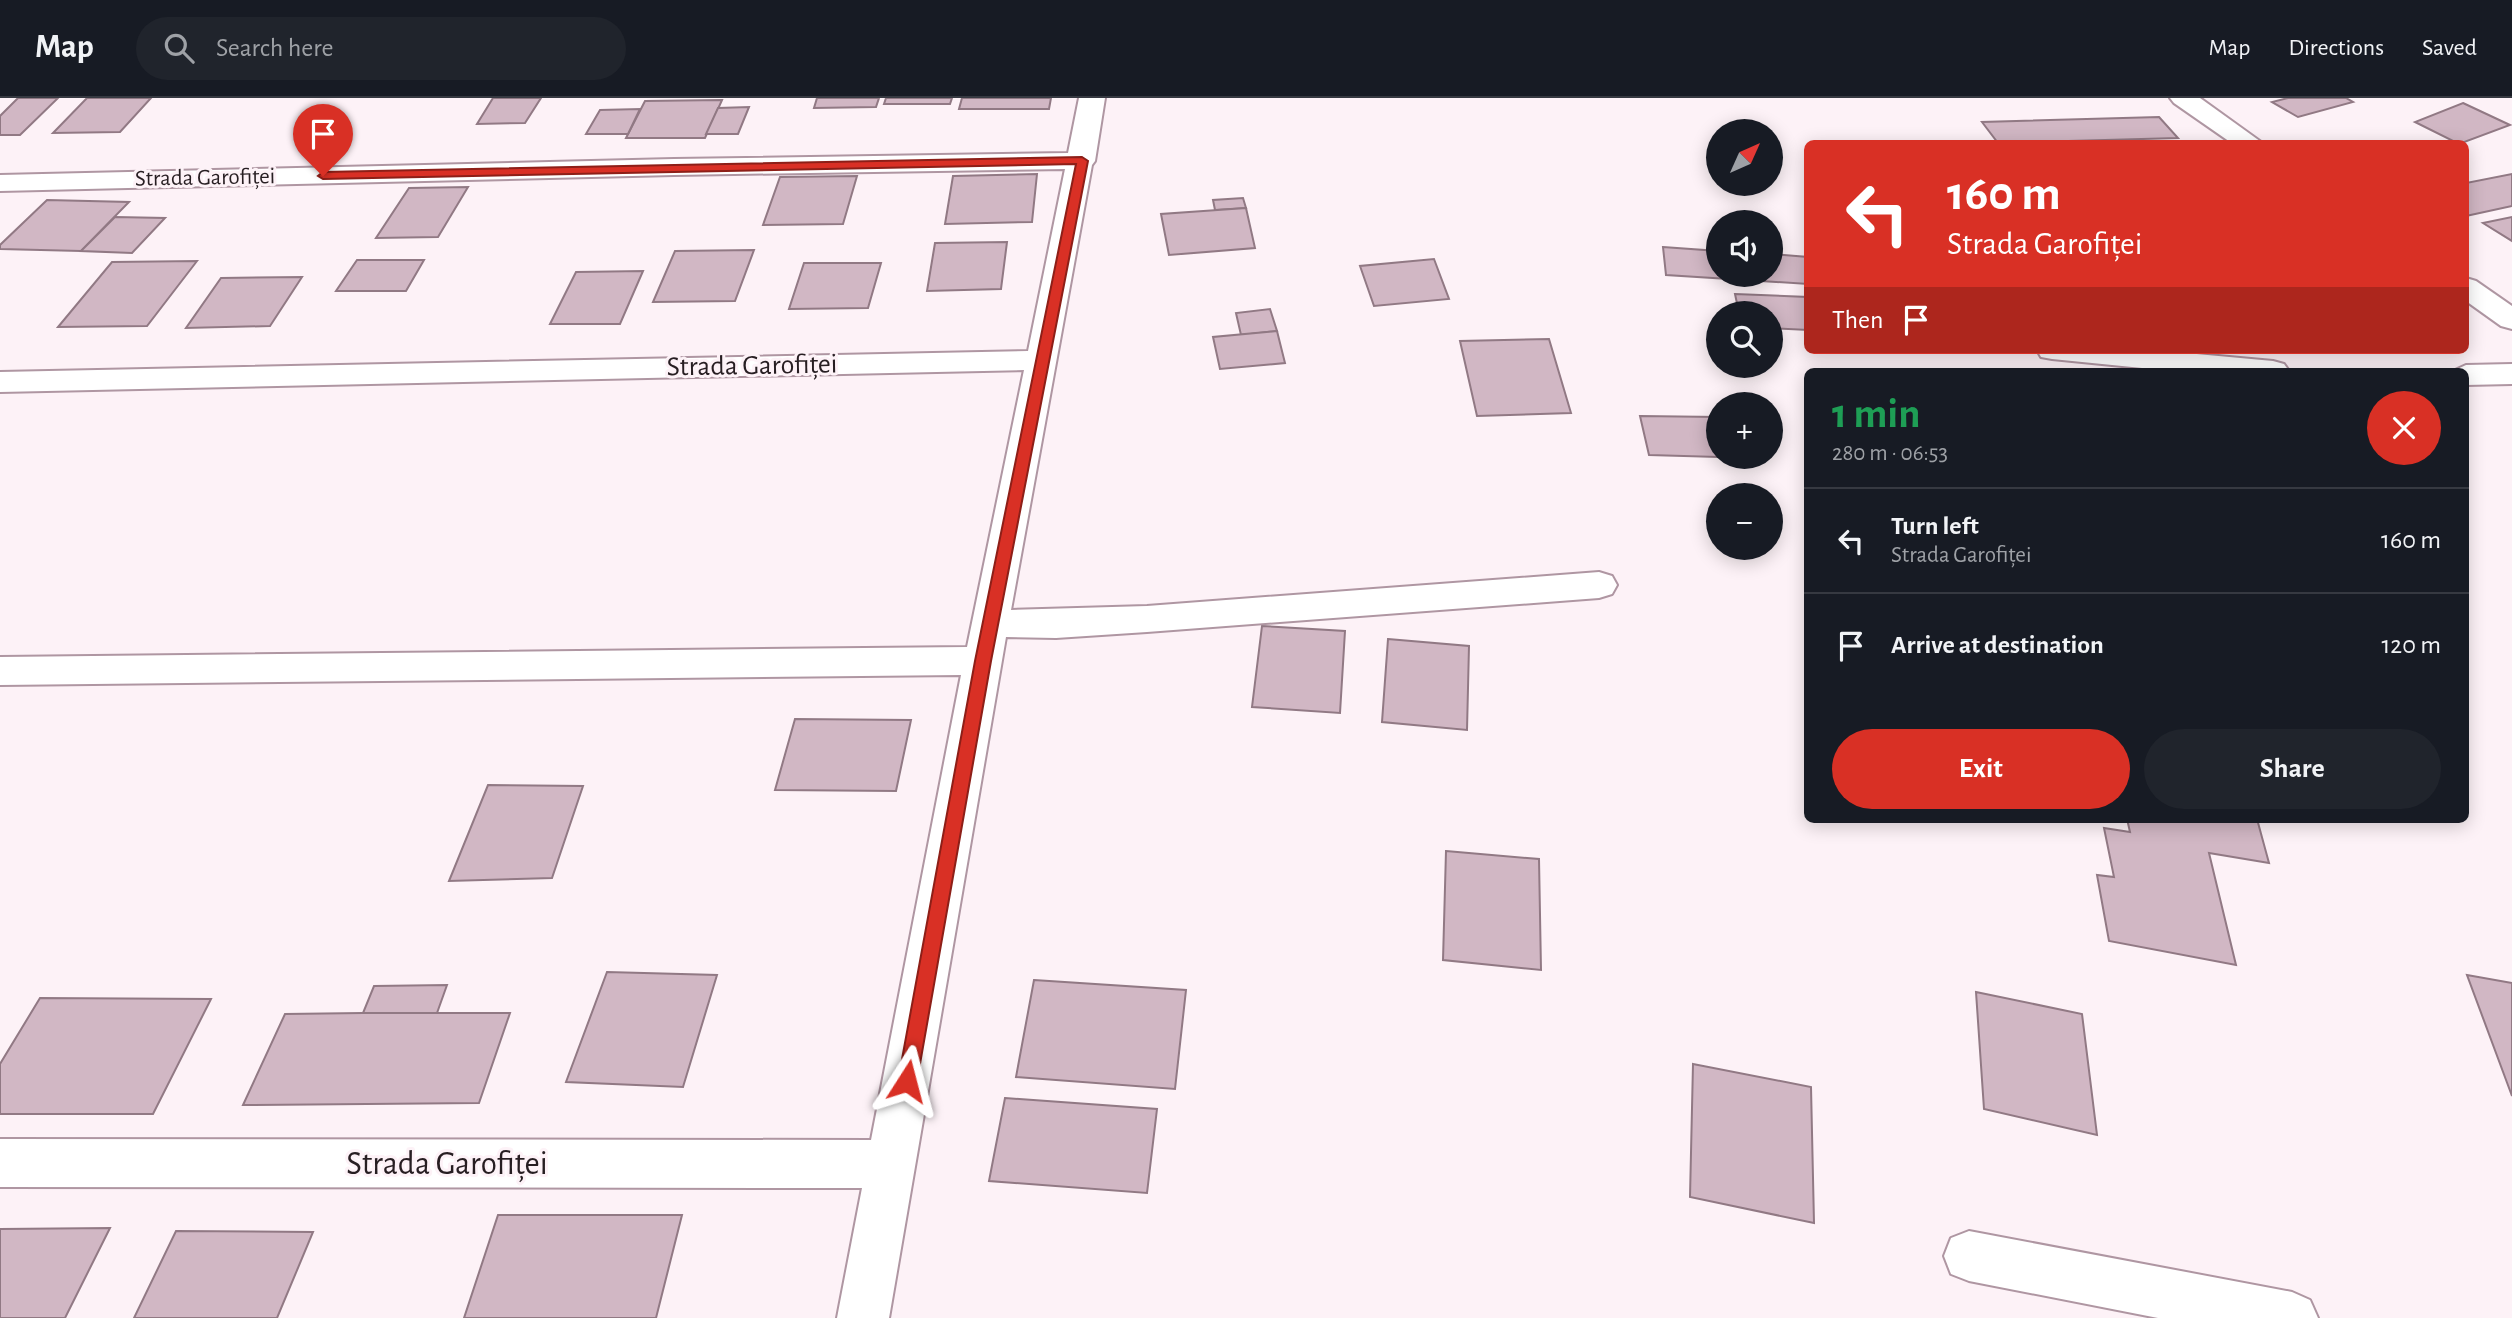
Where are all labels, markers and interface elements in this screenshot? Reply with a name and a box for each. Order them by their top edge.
search box [136,17,626,80]
icon: search [160,29,198,67]
text: Map [35,31,94,64]
text: Search here [216,35,334,61]
text: Map [2208,36,2250,60]
text: Directions [2288,36,2384,60]
text: Saved [2422,36,2477,60]
pin [293,104,353,176]
icon: arrive [304,115,342,153]
north arrow [1706,119,1783,196]
map controls [1706,119,1783,560]
street label: Strada Garofiței [135,165,275,192]
icon: left [1832,168,1923,259]
text: 160 m [1947,170,2061,219]
button: sound [1706,210,1783,287]
text: Strada Garofiței [1947,228,2142,260]
button: search [1706,301,1783,378]
icon: arrive [1897,301,1935,339]
text: Then [1832,307,1883,333]
street label: Strada Garofiței [666,351,838,382]
button: close [2367,391,2441,465]
button: + [1706,392,1783,469]
text: 1 min [1832,393,1921,435]
text: 280 m · 06:53 [1832,442,1948,465]
button: − [1706,483,1783,560]
text: Turn left [1891,513,1979,539]
icon: left [1832,522,1870,560]
text: 160 m [2381,527,2441,553]
text: Strada Garofiței [1891,544,2031,567]
icon: arrive [1832,627,1870,665]
text: Arrive at destination [1891,632,2104,658]
text: 120 m [2381,632,2441,658]
button: Exit [1832,729,2130,809]
button: Share [2144,729,2441,809]
position arrow [870,1044,944,1118]
street label: Strada Garofiței [346,1148,548,1183]

